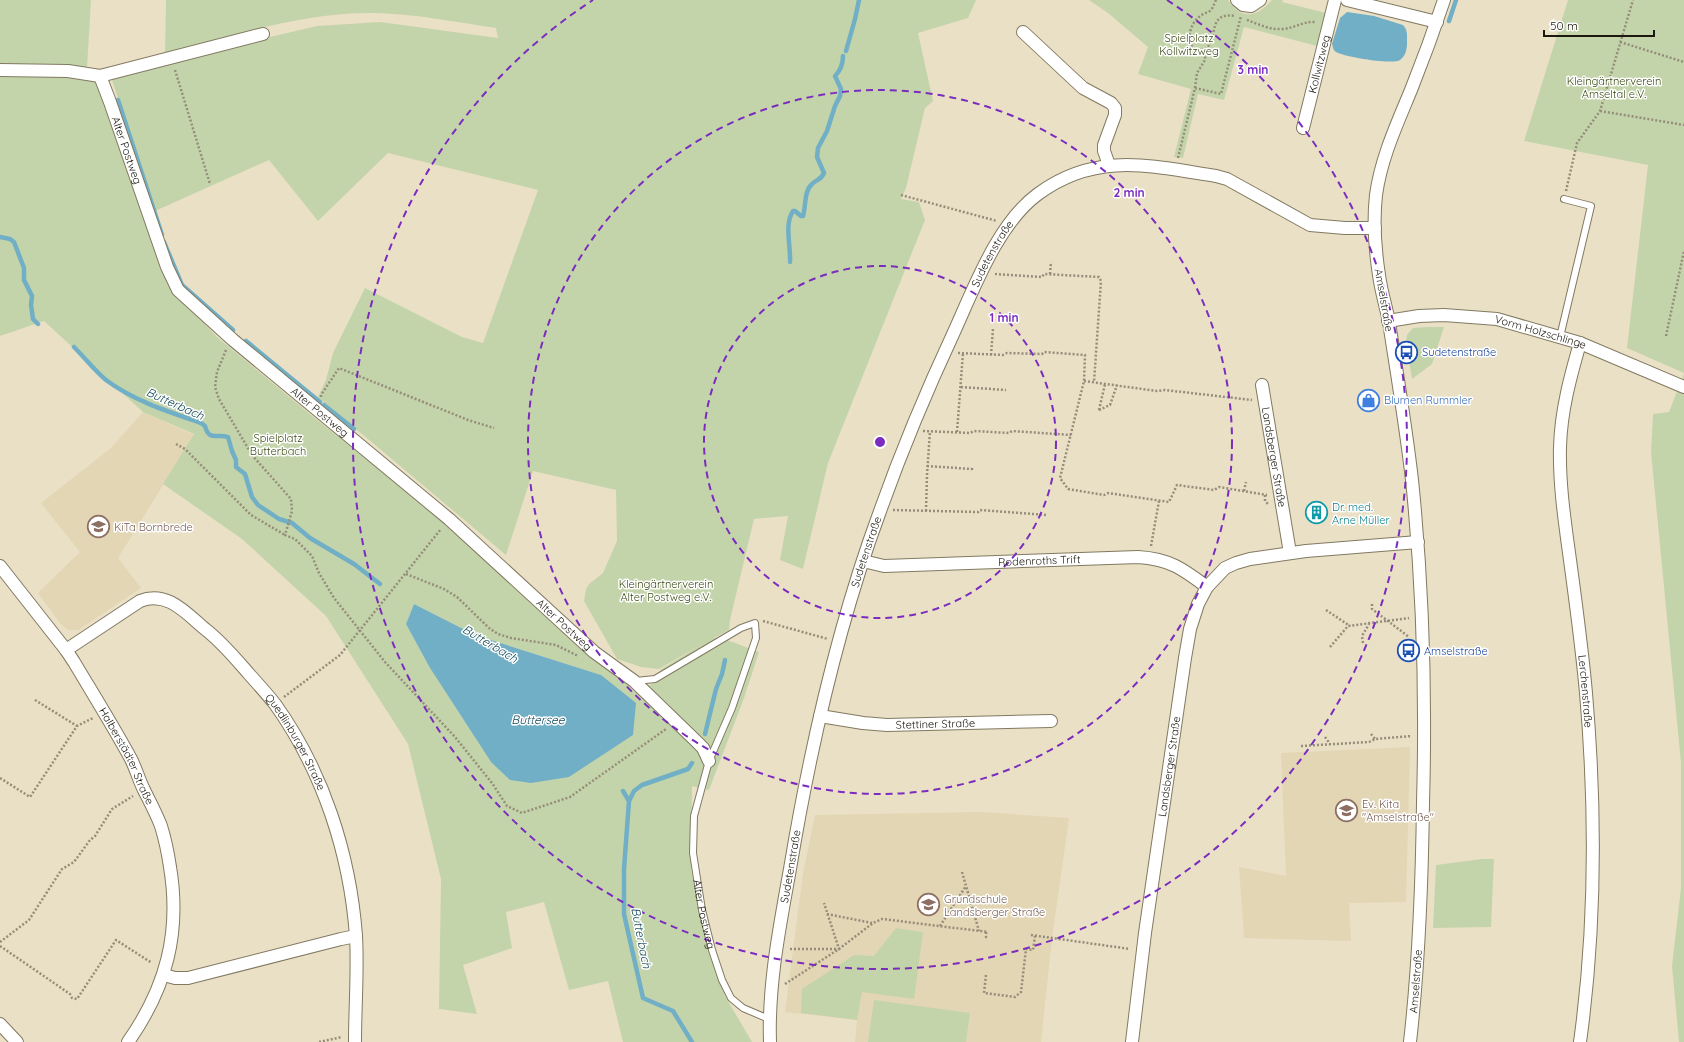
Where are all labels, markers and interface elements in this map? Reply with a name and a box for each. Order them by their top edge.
scale bar [1544,12,1654,38]
text: 50 m [1550,18,1578,33]
park label: Spielplatz Kollwitzweg [1159,31,1219,58]
street label: Kollwitzweg [1305,33,1333,95]
text: 3 min [1238,62,1268,77]
park label: Kleingärtnerverein Amseltal e.V. [1567,74,1661,101]
street label: Alter Postweg [109,115,145,186]
text: 2 min [1113,185,1145,200]
street label: Sudetenstraße [968,218,1016,289]
street label: Amselstraße [1372,267,1396,333]
text: 1 min [989,310,1019,325]
street label: Vorm Holzschlinge [1493,312,1589,352]
bus stop icon: Sudetenstraße [1394,339,1420,365]
place label: Sudetenstraße [1422,345,1496,359]
water label: Butterbach [144,384,207,423]
street label: Alter Postweg [288,384,351,440]
shop icon: Blumen Rummler [1356,387,1382,413]
place label: Blumen Rummler [1384,393,1473,407]
street label: Landsberger Straße [1259,406,1289,508]
park label: Spielplatz Butterbach [250,431,306,458]
centre of rings [873,435,887,449]
building icon: Dr. med. Arne Müller [1303,500,1329,526]
place label: Dr. med. Arne Müller [1332,500,1390,527]
school or university icon: KiTa Bornbrede [85,514,111,540]
street label: Sudetenstraße [848,514,885,589]
place label: KiTa Bornbrede [114,520,193,534]
street label: Rodenroths Trift [998,552,1081,569]
park label: Kleingärtnerverein Alter Postweg e.V. [619,577,713,604]
street label: Alter Postweg [533,596,595,654]
water label: Butterbach [460,621,521,666]
bus stop icon: Amselstraße [1396,638,1422,664]
place label: Amselstraße [1424,644,1488,658]
street label: Lerchenstraße [1575,654,1596,728]
street label: Quedlinburger Straße [262,691,329,792]
street label: Halberstädter Straße [96,705,157,807]
water label: Buttersee [511,712,566,727]
street label: Landsberger Straße [1155,715,1183,818]
street label: Stettiner Straße [895,716,975,732]
school or university icon: Ev. Kita "Amselstraße" [1333,797,1359,823]
place label: Ev. Kita "Amselstraße" [1362,797,1434,824]
street label: Sudetenstraße [777,829,804,904]
street label: Alter Postweg [690,879,718,950]
school or university icon: Grundschule Landsberger Straße [915,892,941,918]
place label: Grundschule Landsberger Straße [944,892,1045,919]
water label: Butterbach [628,906,655,970]
street label: Amselstraße [1406,949,1425,1014]

